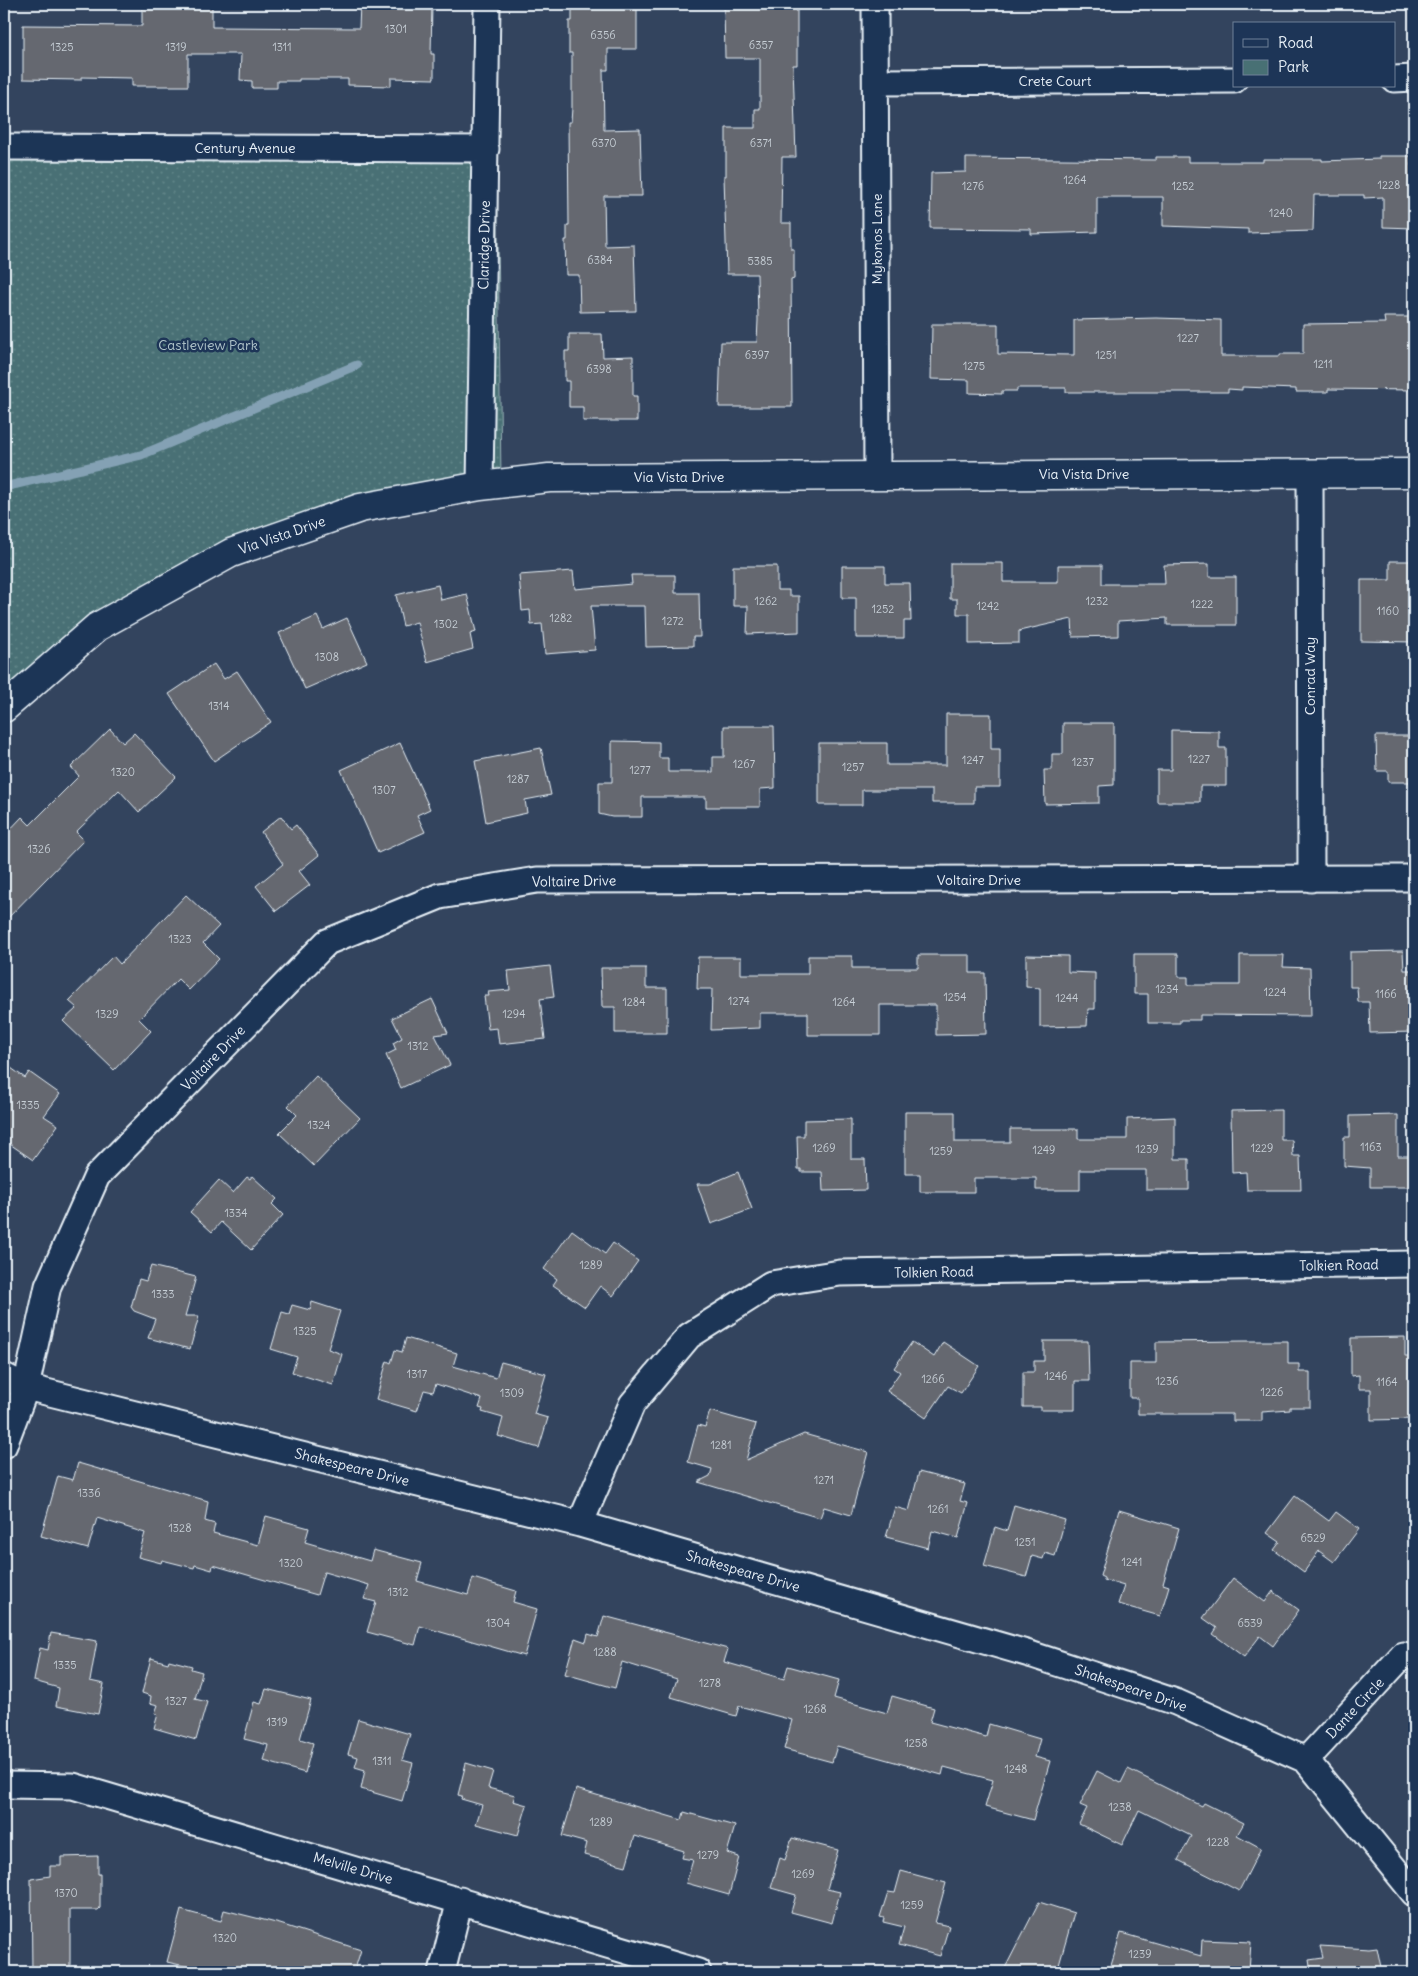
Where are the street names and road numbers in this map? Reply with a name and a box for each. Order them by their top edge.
street label: Crete Court [1019,72,1092,90]
street label: Century Avenue [194,139,296,157]
street label: Mykonos Lane [868,194,886,284]
street label: Claridge Drive [474,200,494,290]
street label: Via Vista Drive [1039,465,1129,483]
street label: Via Vista Drive [634,468,724,486]
street label: Via Vista Drive [236,512,328,558]
street label: Conrad Way [1301,637,1319,715]
street label: Voltaire Drive [532,871,616,891]
street label: Voltaire Drive [937,871,1021,889]
street label: Voltaire Drive [177,1021,249,1095]
street label: Tolkien Road [1299,1255,1379,1275]
street label: Tolkien Road [894,1262,974,1282]
street label: Shakespeare Drive [293,1444,411,1490]
street label: Shakespeare Drive [684,1546,802,1596]
street label: Shakespeare Drive [1072,1660,1190,1716]
street label: Dante Circle [1322,1674,1388,1742]
street label: Melville Drive [311,1848,395,1888]

